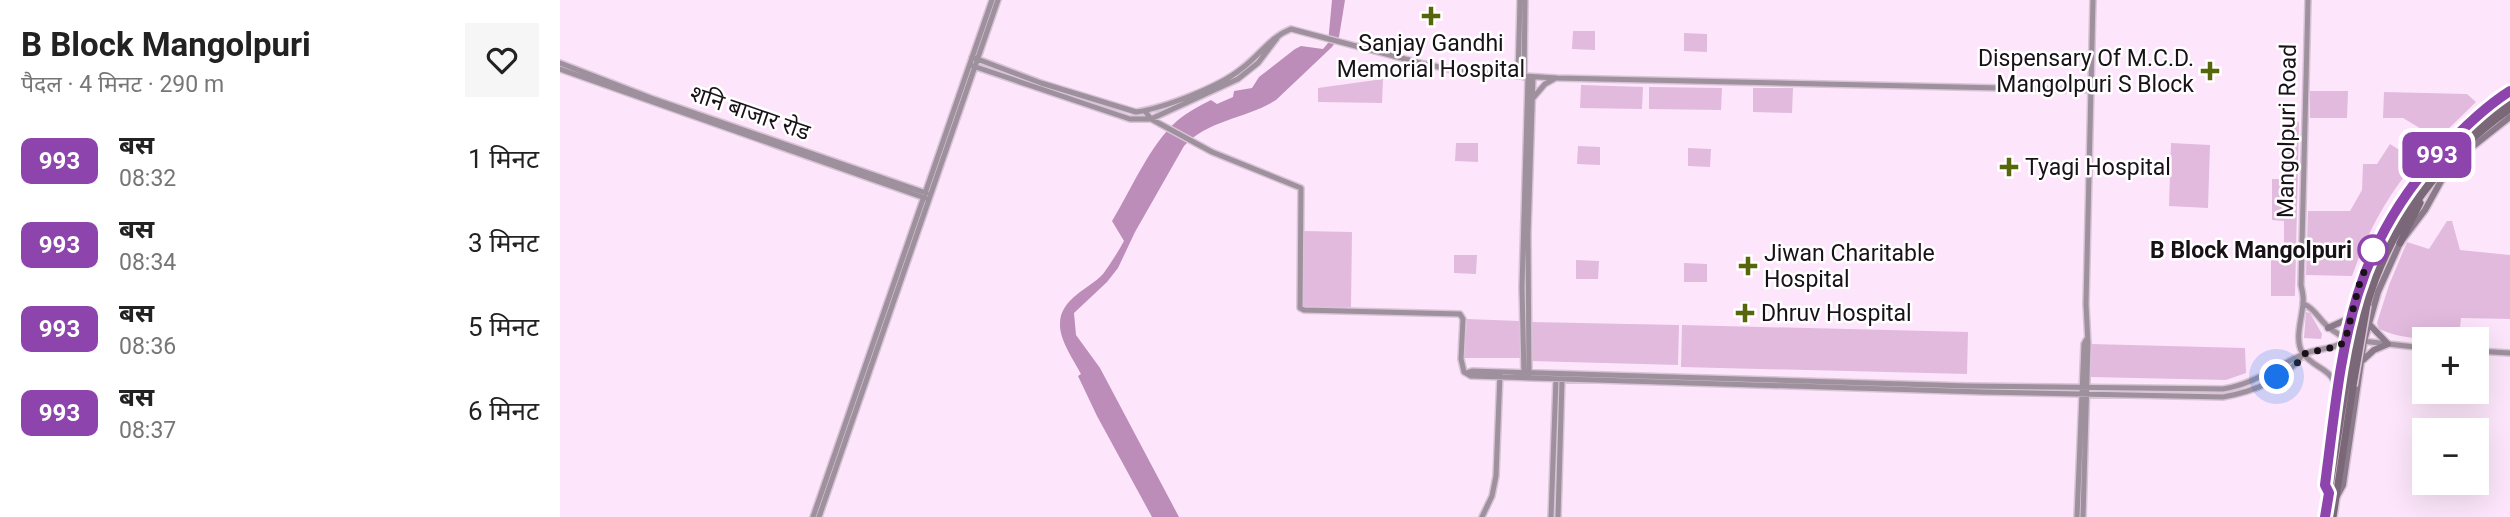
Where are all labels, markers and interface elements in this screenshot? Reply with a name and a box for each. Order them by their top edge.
marker: Sanjay Gandhi Memorial Hospital [1421,6,1441,26]
button: heart [465,23,539,97]
text: B Block Mangolpuri [21,25,311,64]
place label: Sanjay Gandhi Memorial Hospital [1337,30,1525,83]
street label: Mangolpuri Road [2272,44,2302,218]
place label: Dispensary Of M.C.D. Mangolpuri S Block [1978,45,2194,98]
marker: Dispensary Of M.C.D. Mangolpuri S Block [2200,61,2220,81]
text: पैदल · 4 मिनट · 290 m [21,71,224,98]
street label: शनि बाजार रोड [687,80,814,146]
text: बस [119,130,154,160]
line badge: 993 [2397,132,2477,178]
text: 993 [2416,141,2458,169]
text: 1 मिनट [468,144,539,174]
text: 993 [39,147,80,175]
place label: Tyagi Hospital [2025,154,2171,181]
marker: Tyagi Hospital [1999,157,2019,177]
text: 08:32 [119,165,176,192]
text: बस [119,214,154,244]
text: 3 मिनट [468,228,539,258]
text: 993 [39,231,80,259]
marker: B Block Mangolpuri [2358,235,2388,265]
place label: B Block Mangolpuri [2150,237,2352,264]
place label: Jiwan Charitable Hospital [1764,240,1935,293]
text: 08:34 [119,249,176,276]
marker: Jiwan Charitable Hospital [1738,256,1758,276]
text: बस [119,298,154,328]
place label: Dhruv Hospital [1761,300,1912,327]
marker: Dhruv Hospital [1735,303,1755,323]
text: 5 मिनट [468,312,539,342]
text: 993 [39,315,80,343]
map controls [2412,327,2489,495]
button: + [2412,327,2489,404]
text: 08:36 [119,333,176,360]
your location [2259,359,2294,394]
text: बस [119,382,154,412]
text: 6 मिनट [468,396,539,426]
text: 993 [39,399,80,427]
text: 08:37 [119,417,176,444]
button: − [2412,418,2489,495]

